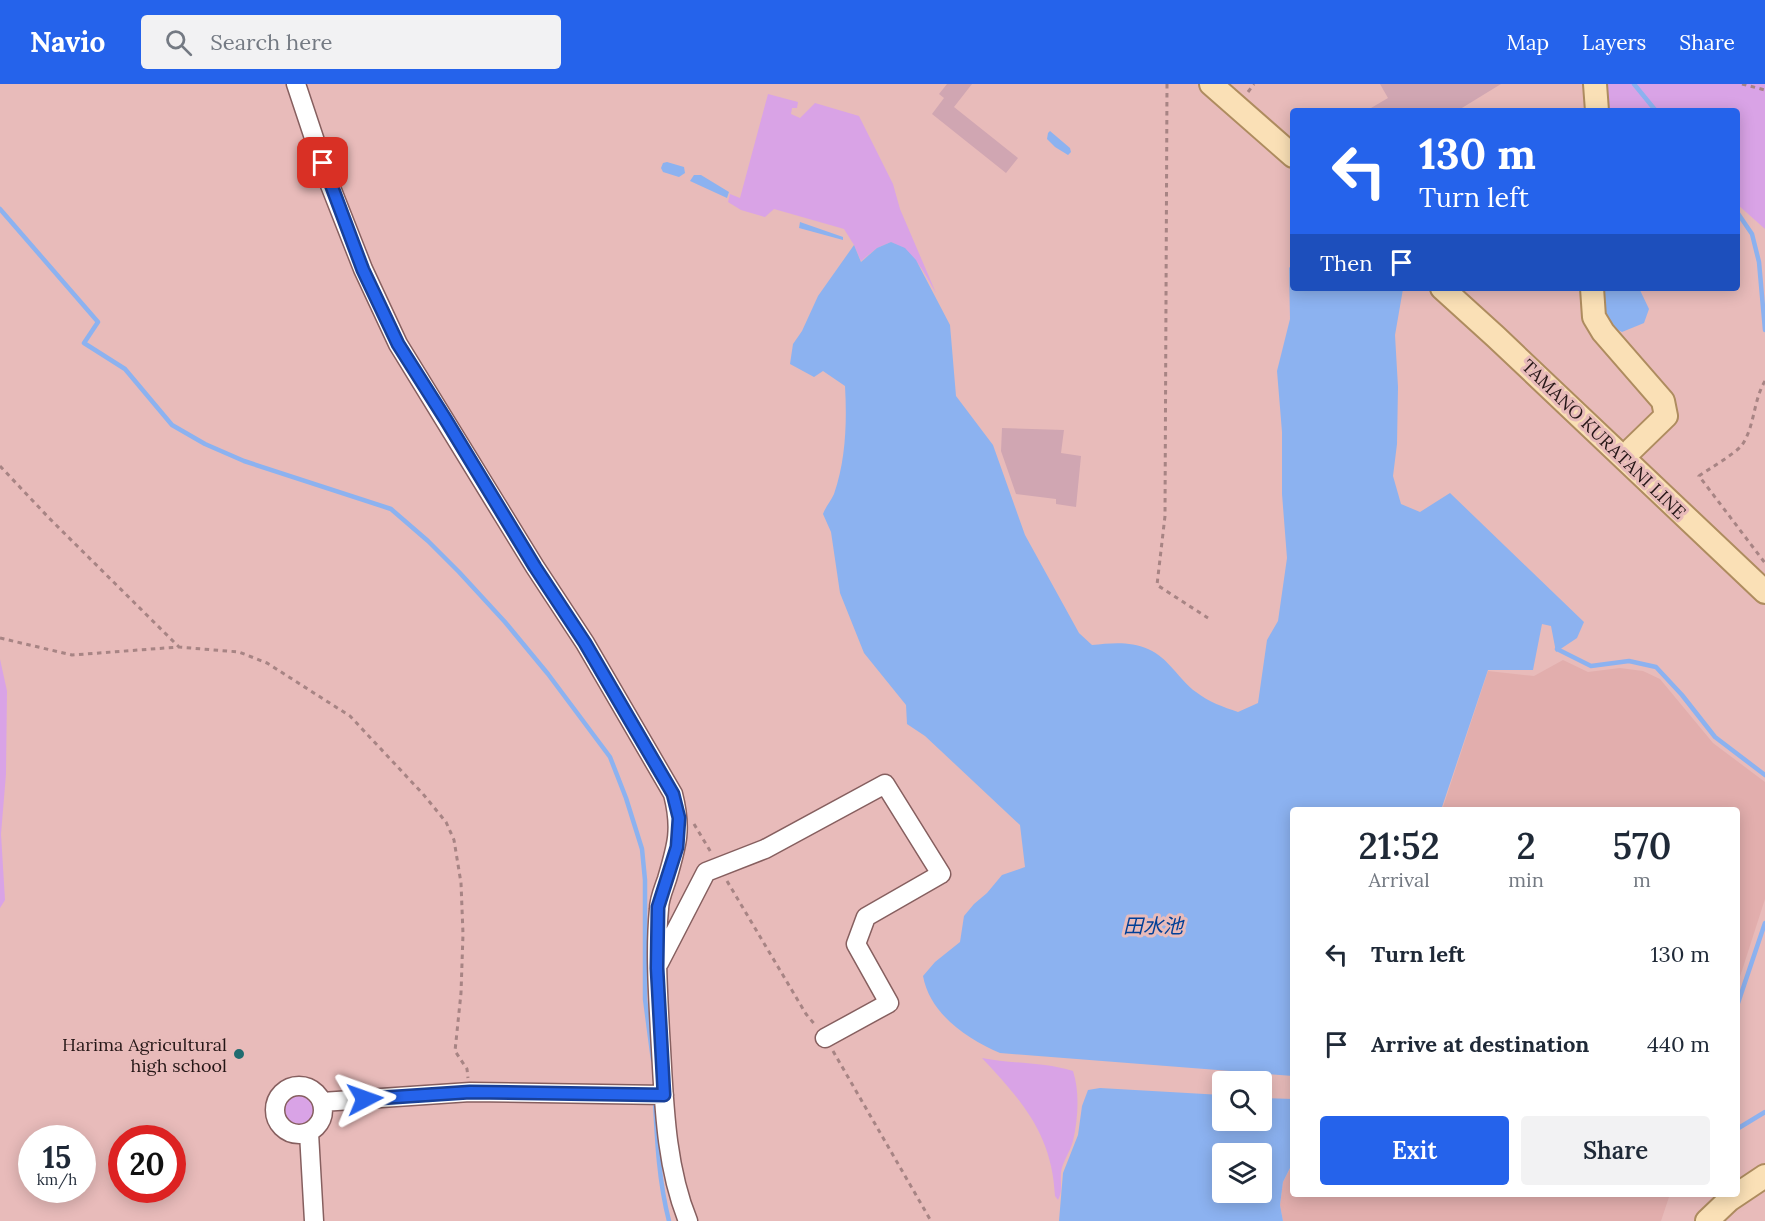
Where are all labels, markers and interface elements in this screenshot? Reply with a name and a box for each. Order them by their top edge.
search box [141,15,561,69]
text: Navio [30,24,105,60]
icon: search [162,26,195,59]
text: Search here [210,28,332,56]
text: Map [1506,29,1549,56]
text: Layers [1582,29,1646,56]
text: Share [1679,29,1735,56]
text: 130 m [1419,127,1536,181]
icon: left [1320,132,1398,210]
pin [297,137,348,188]
icon: arrive [306,146,339,179]
text: Turn left [1419,180,1529,214]
icon: arrive [1385,246,1418,279]
text: Then [1320,249,1373,277]
street label: TAMANO KURATANI LINE [1517,354,1691,524]
text: 21:52 [1359,823,1440,869]
text: 2 [1516,823,1536,869]
text: 570 [1612,823,1671,869]
text: Arrival [1369,867,1430,892]
text: min [1508,867,1544,892]
text: m [1633,867,1651,892]
water label: 田水池 [1123,913,1185,938]
icon: left [1320,938,1353,971]
text: Turn left [1371,940,1465,968]
text: 130 m [1651,940,1710,968]
icon: arrive [1320,1028,1353,1061]
text: Arrive at destination [1371,1030,1589,1058]
text: 440 m [1647,1030,1710,1058]
place label: Harima Agricultural high school [62,1033,227,1077]
marker: Harima Agricultural high school [232,1047,246,1061]
position arrow [333,1067,397,1131]
map controls [1212,1071,1272,1203]
button: search [1212,1071,1272,1131]
button: Exit [1320,1116,1509,1185]
button: Share [1521,1116,1710,1185]
speed limit sign: 20 [108,1125,186,1203]
text: 15 [43,1138,71,1176]
button: layers [1212,1143,1272,1203]
text: km/h [37,1170,77,1189]

